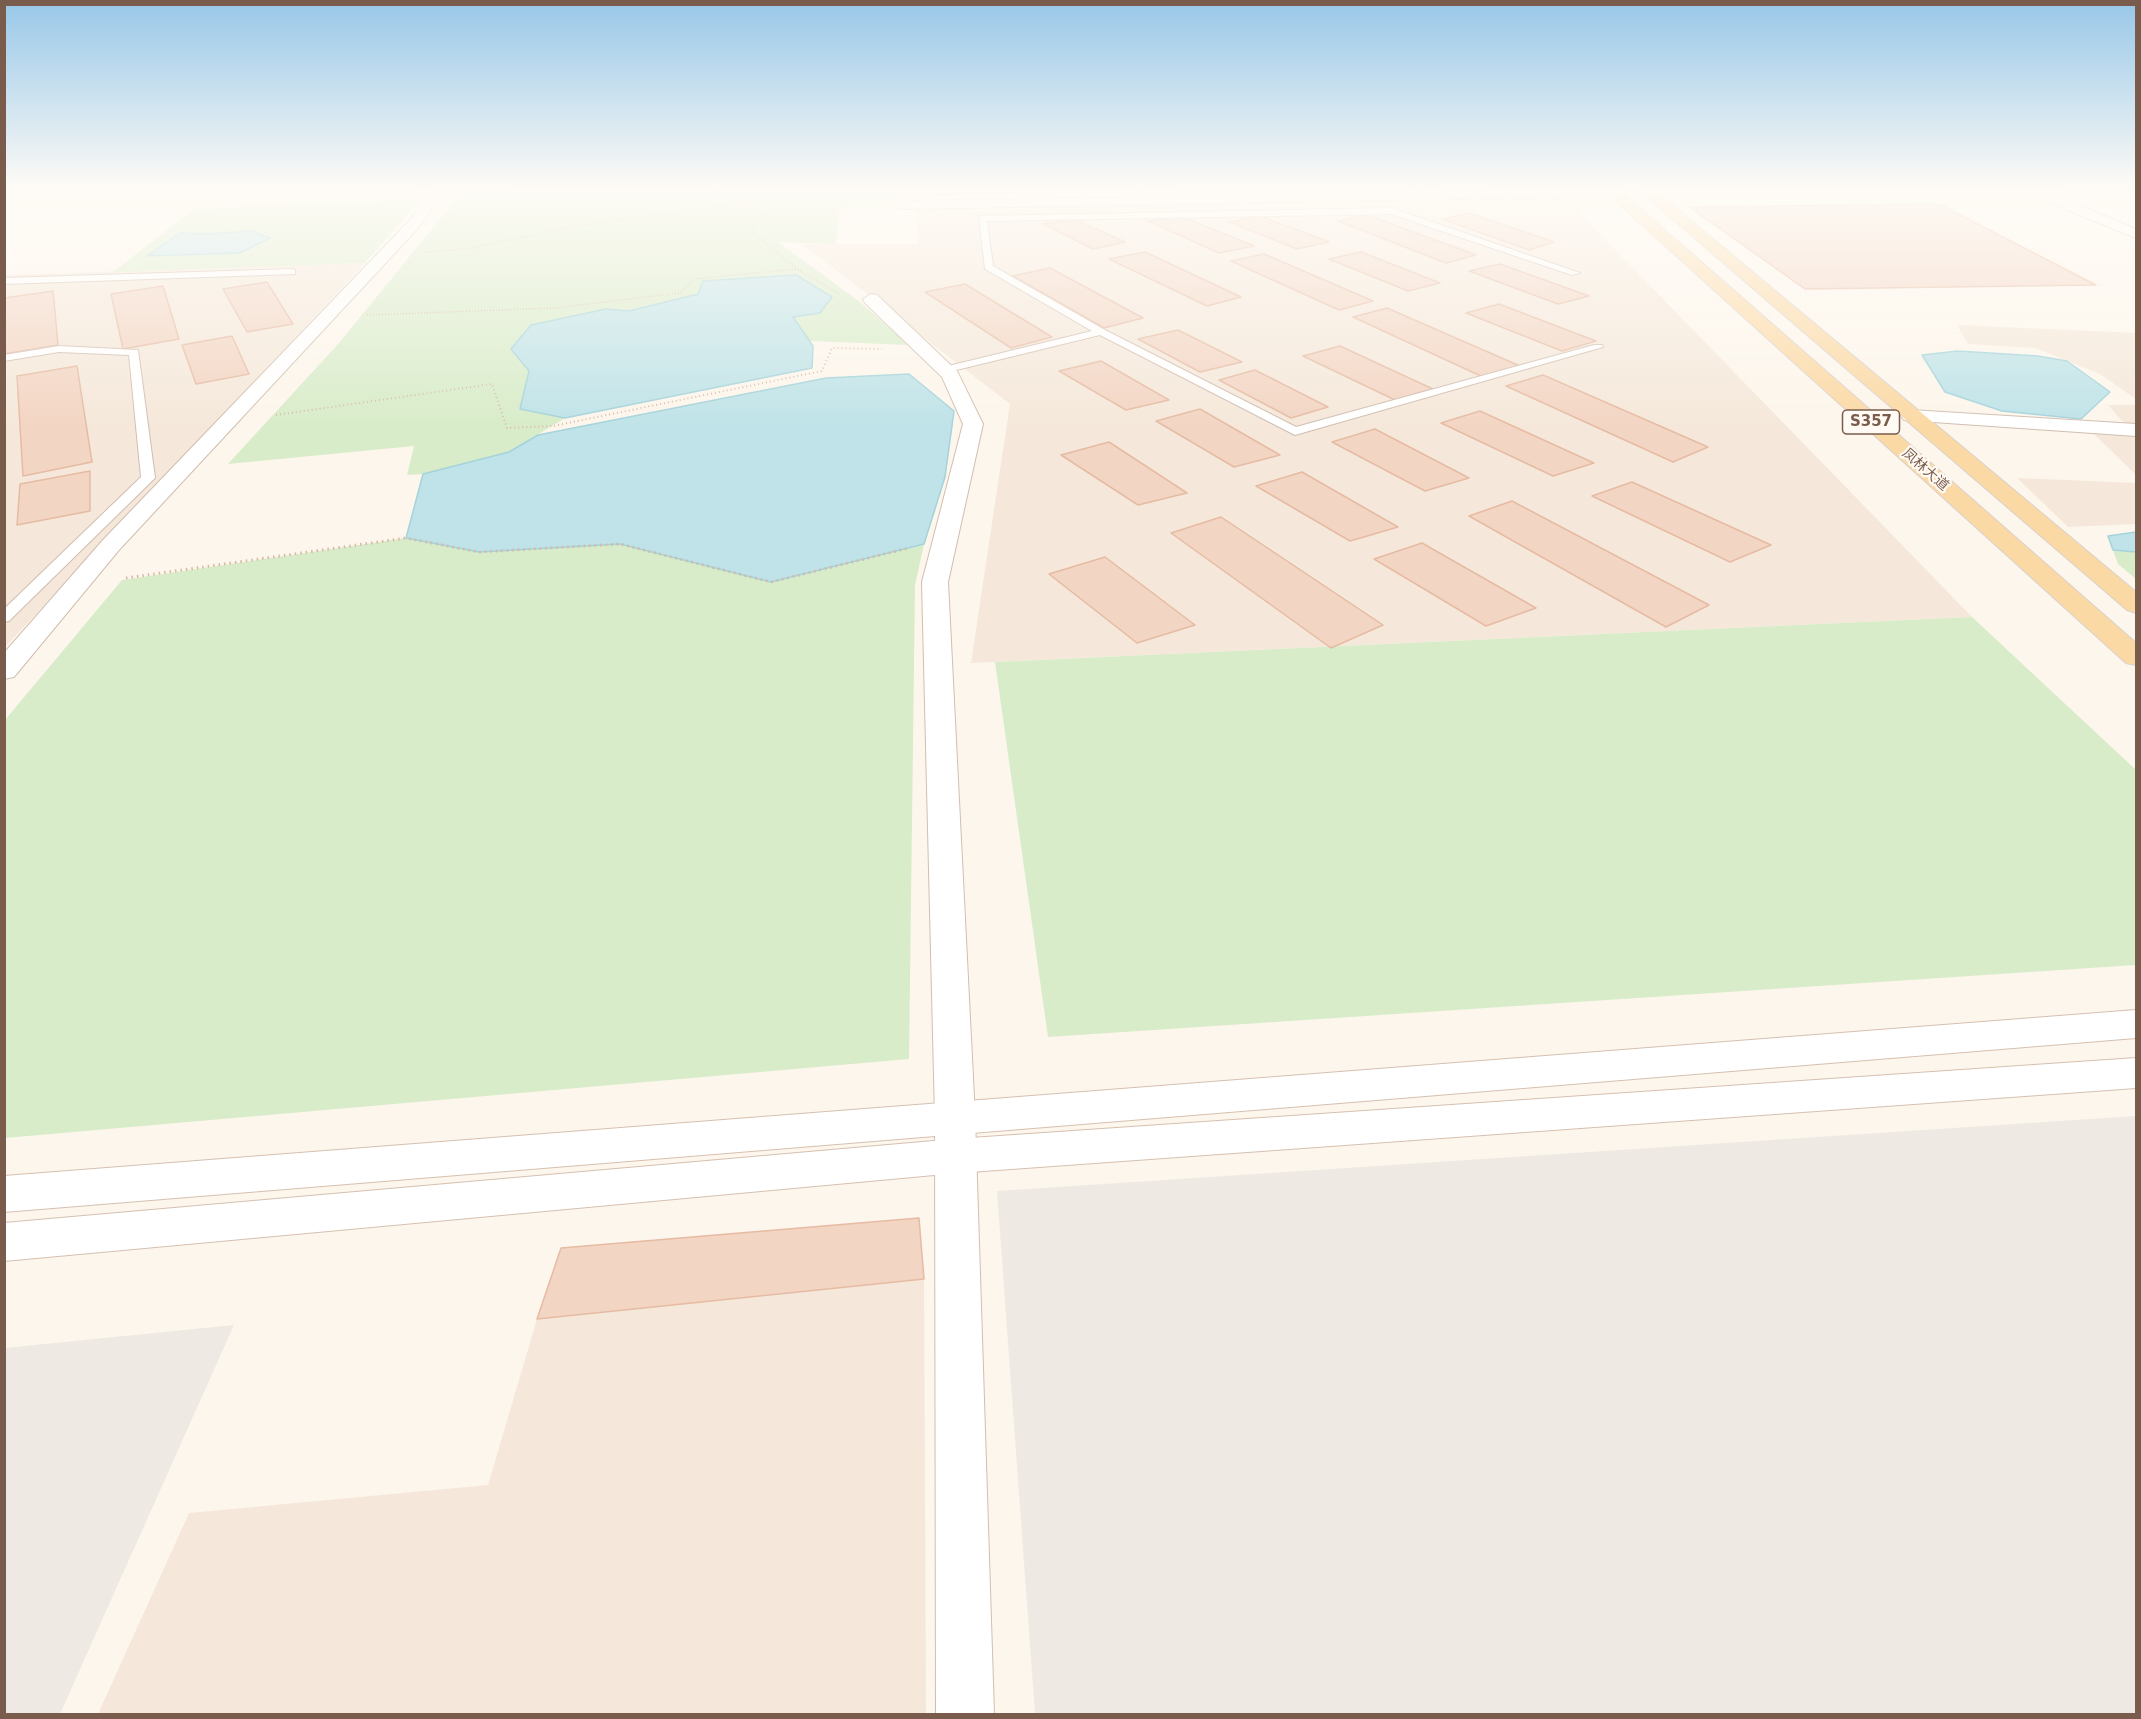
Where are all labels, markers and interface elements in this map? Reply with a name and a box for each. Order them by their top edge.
road number: S357 [1842,410,1900,434]
street label: 凤林大道 [1898,445,1952,495]

